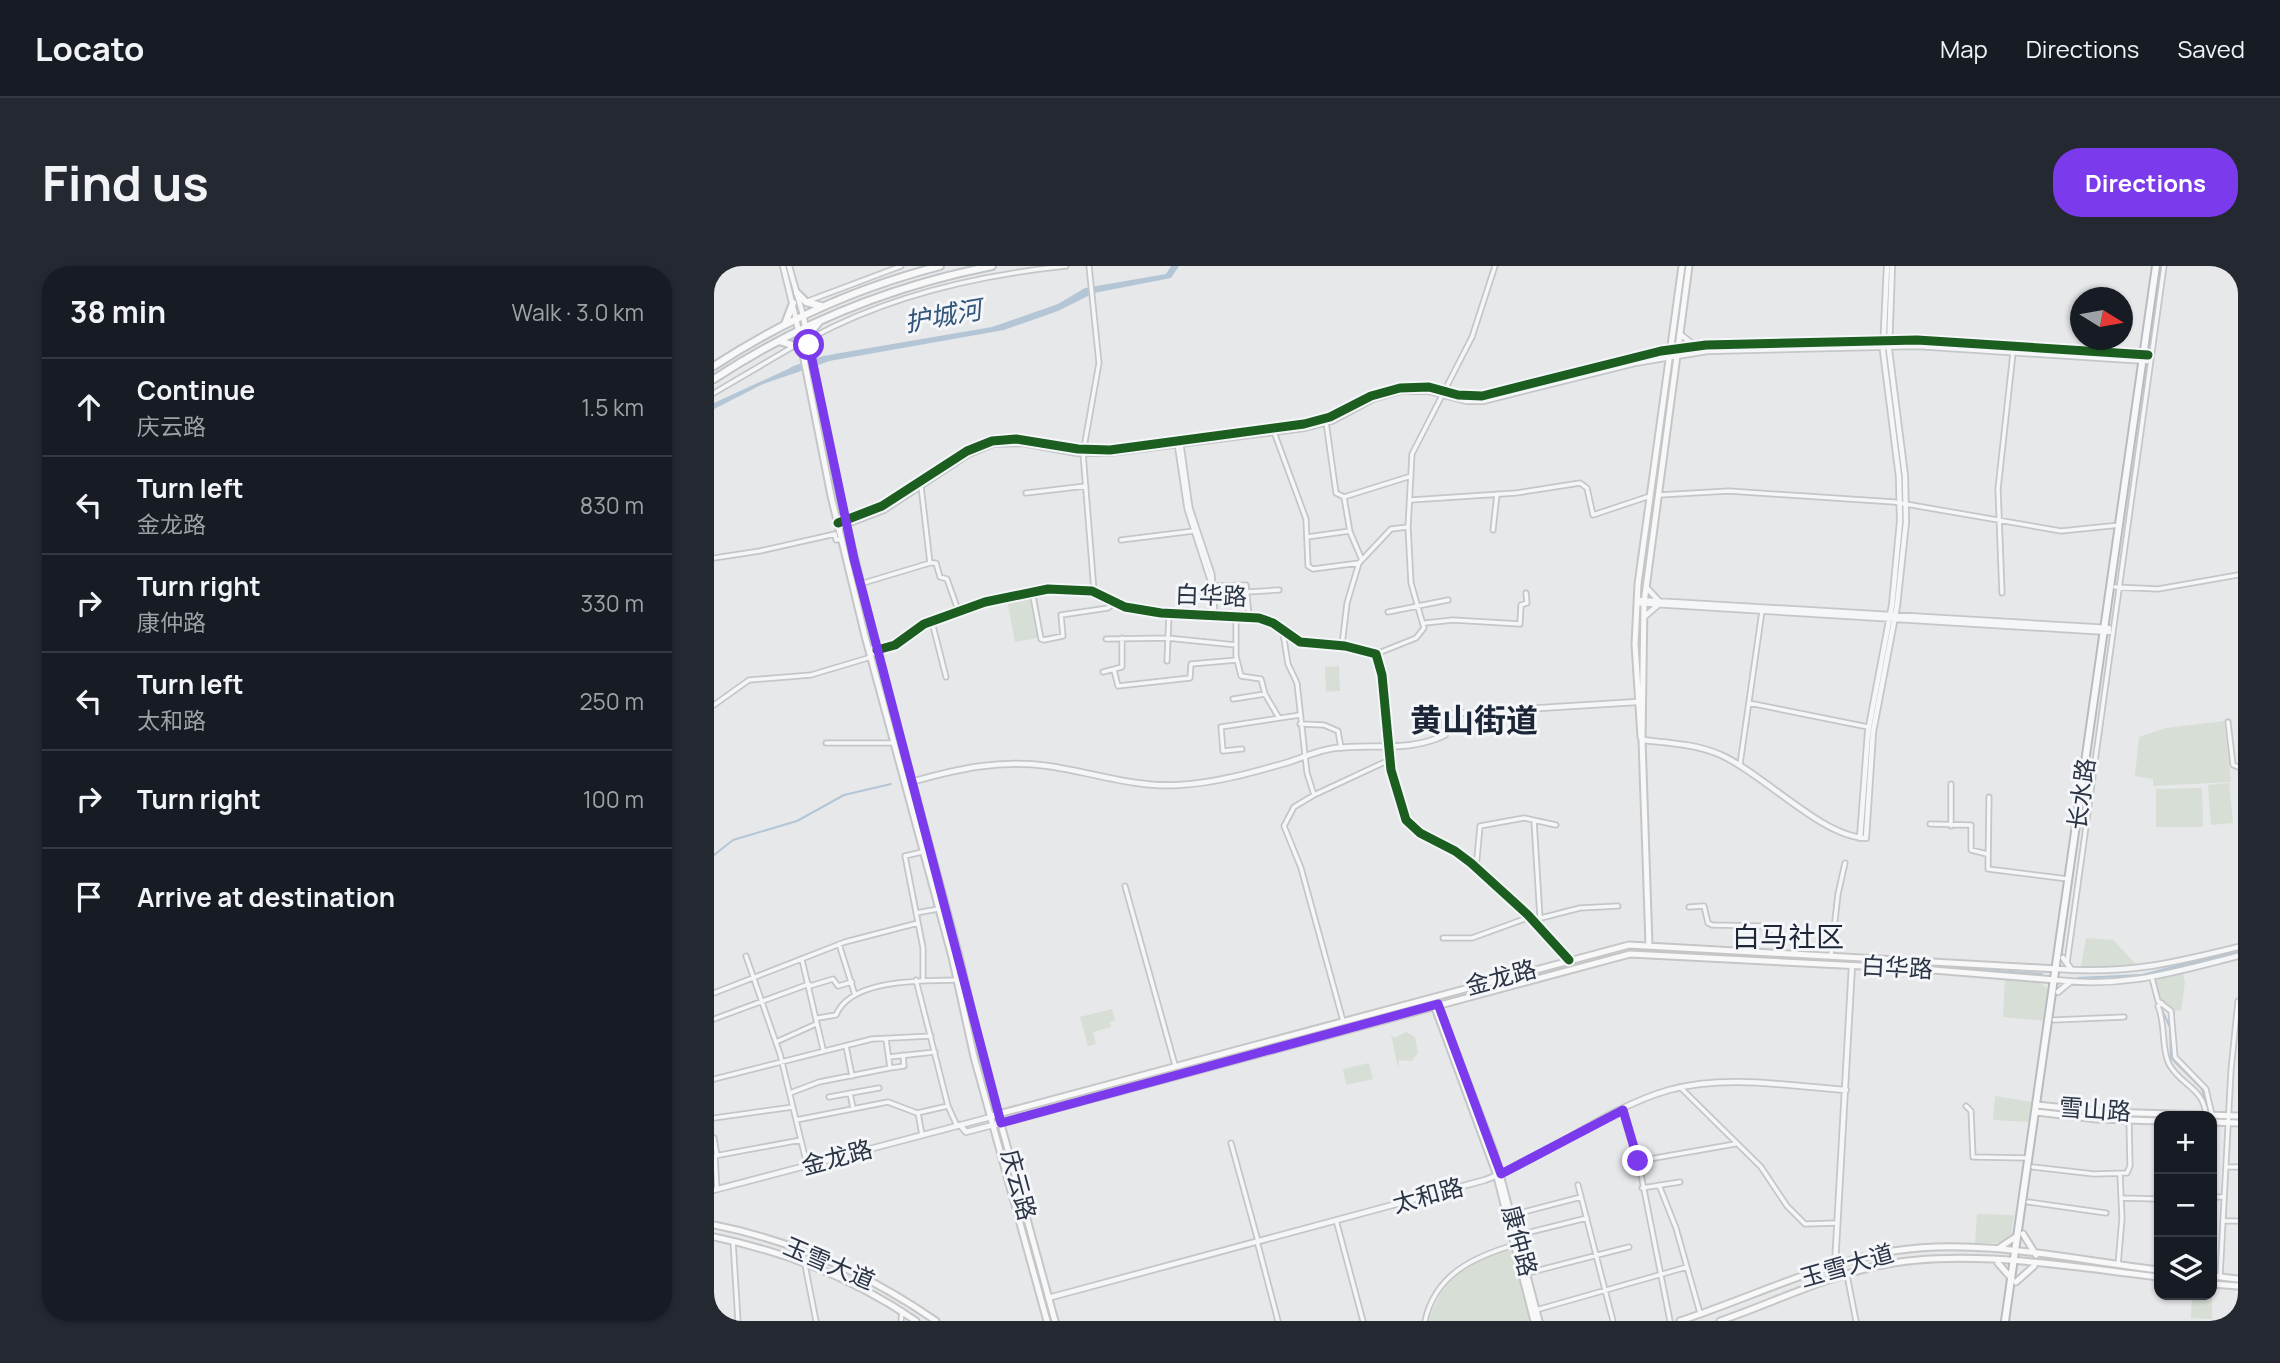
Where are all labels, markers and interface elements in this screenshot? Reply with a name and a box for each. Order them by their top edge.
text: Locato [35,26,145,71]
text: Map [1940,32,1988,65]
text: Directions [2026,32,2139,65]
text: Saved [2177,32,2245,65]
button: Directions [2053,148,2238,217]
text: Find us [42,149,209,216]
north arrow [2070,287,2133,350]
water label: 护城河 [901,290,989,340]
text: 38 min [70,291,166,332]
text: Walk · 3.0 km [511,296,644,328]
route start [793,329,824,360]
text: Continue [137,372,255,408]
icon: ahead [70,388,108,426]
text: 1.5 km [581,391,644,423]
text: 庆云路 [137,410,206,442]
text: Turn left [137,470,244,506]
icon: left [70,486,108,524]
text: 830 m [580,489,644,521]
text: 金龙路 [137,508,206,540]
text: Turn right [137,568,261,604]
street label: 白华路 [1174,577,1248,612]
icon: right [70,584,108,622]
text: 330 m [580,587,644,619]
text: 康仲路 [137,606,206,638]
text: Turn left [137,666,244,702]
icon: left [70,682,108,720]
text: 250 m [579,685,644,717]
district label: 黄山街道 [1410,698,1538,742]
text: 太和路 [137,704,206,736]
street label: 长水路 [2059,756,2102,832]
icon: right [70,780,108,818]
text: Turn right [137,781,261,817]
text: 100 m [583,783,644,815]
icon: arrive [70,878,108,916]
text: Arrive at destination [137,879,395,915]
district label: 白马社区 [1732,917,1844,955]
street label: 白华路 [1860,948,1934,985]
street label: 金龙路 [1462,951,1540,1002]
street label: 雪山路 [2058,1090,2132,1127]
map controls [2154,1111,2217,1300]
button: + [2154,1111,2217,1174]
street label: 金龙路 [798,1131,876,1182]
route end [1622,1145,1653,1176]
street label: 庆云路 [994,1146,1045,1224]
street label: 太和路 [1389,1169,1467,1220]
button: − [2154,1174,2217,1237]
street label: 康仲路 [1495,1202,1546,1280]
street label: 玉雪大道 [779,1229,880,1297]
street label: 玉雪大道 [1796,1235,1897,1294]
button: layers [2154,1237,2217,1300]

